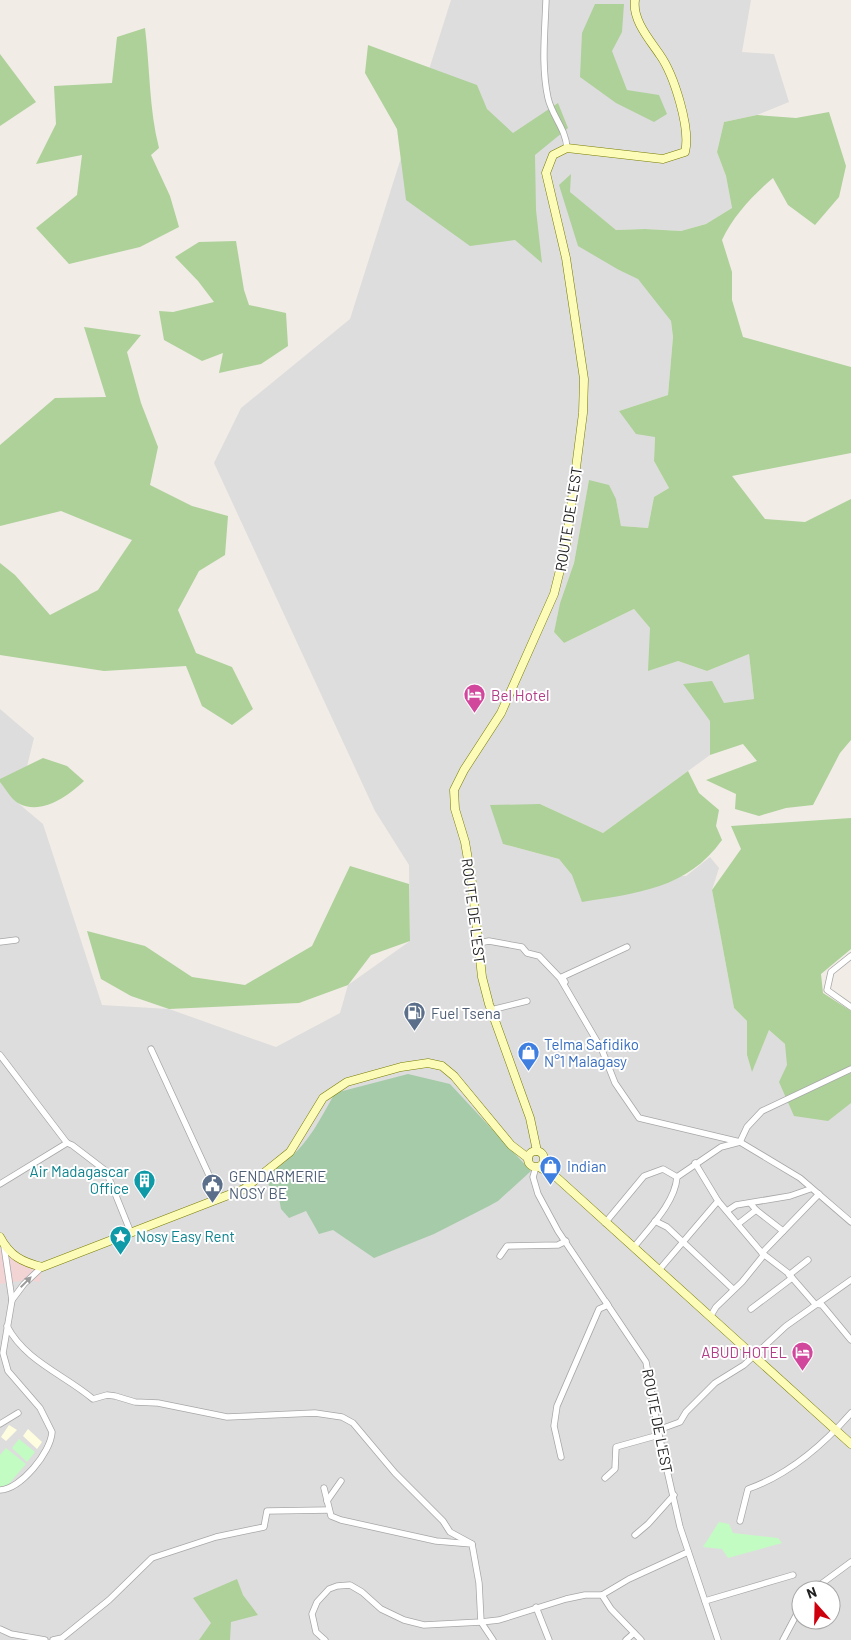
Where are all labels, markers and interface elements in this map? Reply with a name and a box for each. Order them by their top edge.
street label: ROUTE DE L'EST [551,465,585,573]
hotel icon: Bel Hotel [463,683,487,714]
place label: Bel Hotel [491,686,549,704]
street label: ROUTE DE L'EST [459,857,489,965]
fuel station icon: Fuel Tsena [403,1001,427,1032]
place label: Fuel Tsena [431,1004,501,1022]
place label: Telma Safidiko N°1 Malagasy [544,1035,639,1070]
shop icon: Telma Safidiko N°1 Malagasy [516,1041,540,1072]
shop icon: Indian [539,1154,563,1185]
place label: Indian [567,1157,607,1175]
place label: Air Madagascar Office [30,1162,130,1197]
place label: GENDARMERIE NOSY BE [229,1167,326,1202]
building icon: Air Madagascar Office [133,1168,157,1199]
public building icon: GENDARMERIE NOSY BE [201,1173,225,1204]
place icon: Nosy Easy Rent [108,1224,132,1255]
place label: Nosy Easy Rent [136,1227,235,1245]
one-way arrow [20,1276,32,1288]
hotel icon: ABUD HOTEL [791,1340,815,1371]
place label: ABUD HOTEL [701,1343,787,1361]
street label: ROUTE DE L'EST [639,1367,677,1475]
north arrow [791,1580,841,1630]
text: N [804,1583,819,1602]

